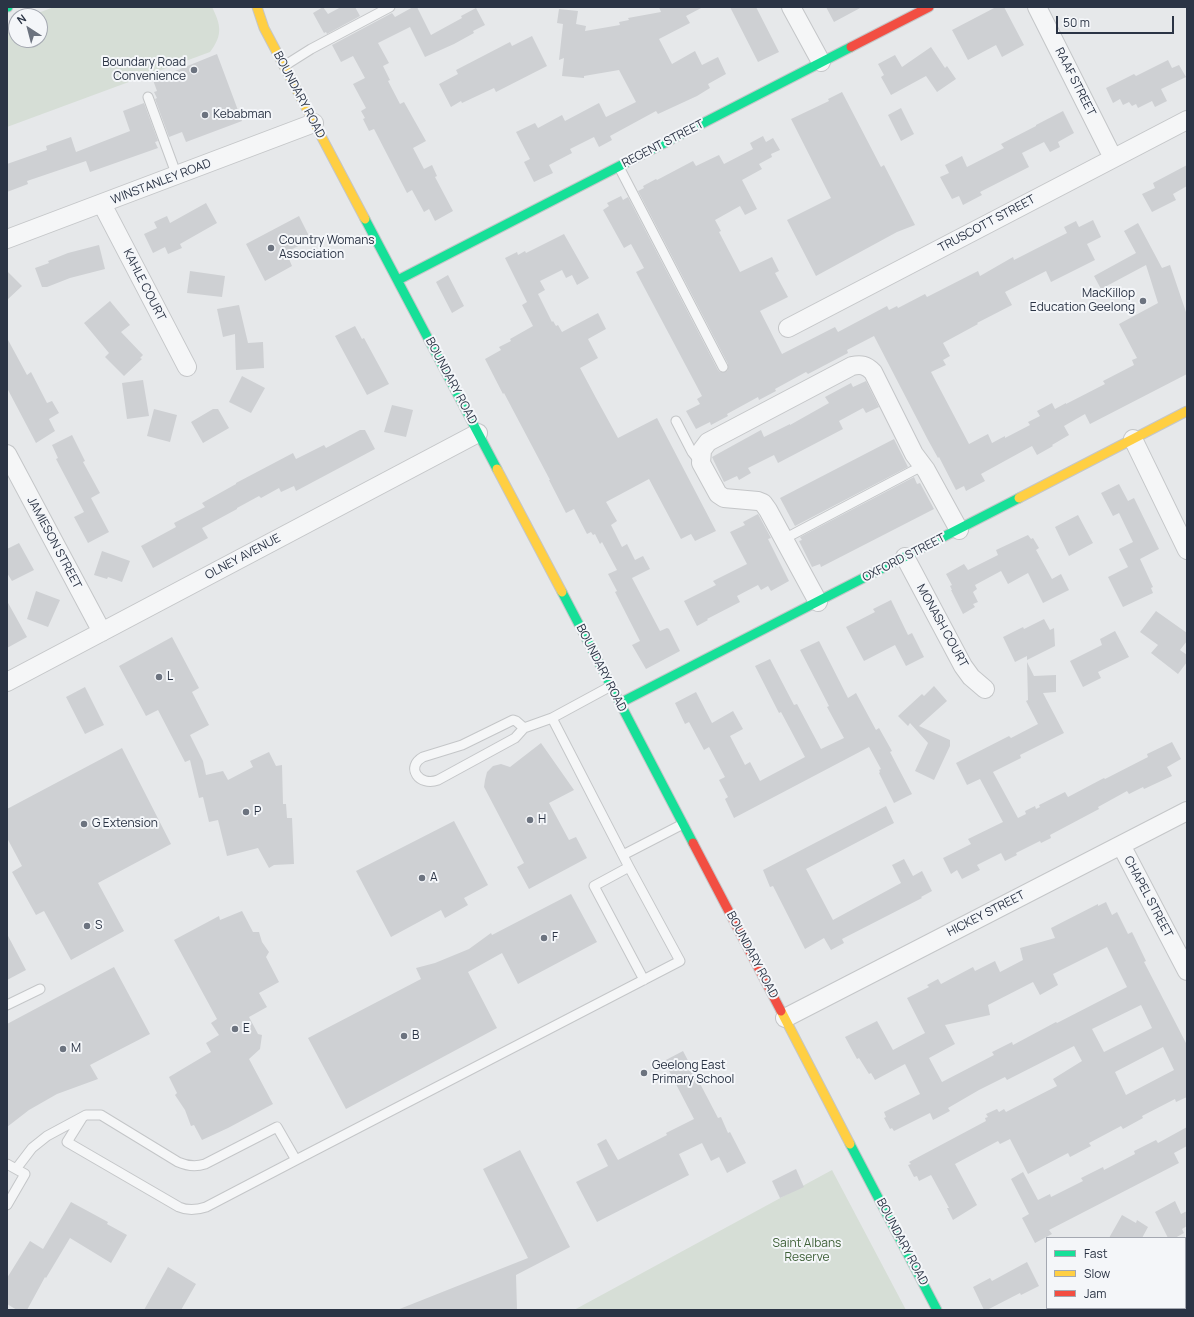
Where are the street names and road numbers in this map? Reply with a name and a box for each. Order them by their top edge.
street label: RAAF STREET [1052,45,1098,119]
street label: BOUNDARY ROAD [270,49,328,141]
street label: REGENT STREET [620,117,706,171]
street label: WINSTANLEY ROAD [109,156,213,208]
street label: TRUSCOTT STREET [936,192,1038,256]
street label: KAHLE COURT [120,247,168,323]
street label: BOUNDARY ROAD [422,335,480,427]
street label: JAMIESON STREET [24,495,84,591]
street label: OLNEY AVENUE [203,531,283,583]
street label: OXFORD STREET [860,531,948,585]
street label: MONASH COURT [913,582,971,670]
street label: BOUNDARY ROAD [573,622,629,714]
street label: CHAPEL STREET [1121,854,1175,940]
street label: HICKEY STREET [945,888,1027,940]
street label: BOUNDARY ROAD [723,909,781,1001]
street label: BOUNDARY ROAD [873,1196,931,1288]

